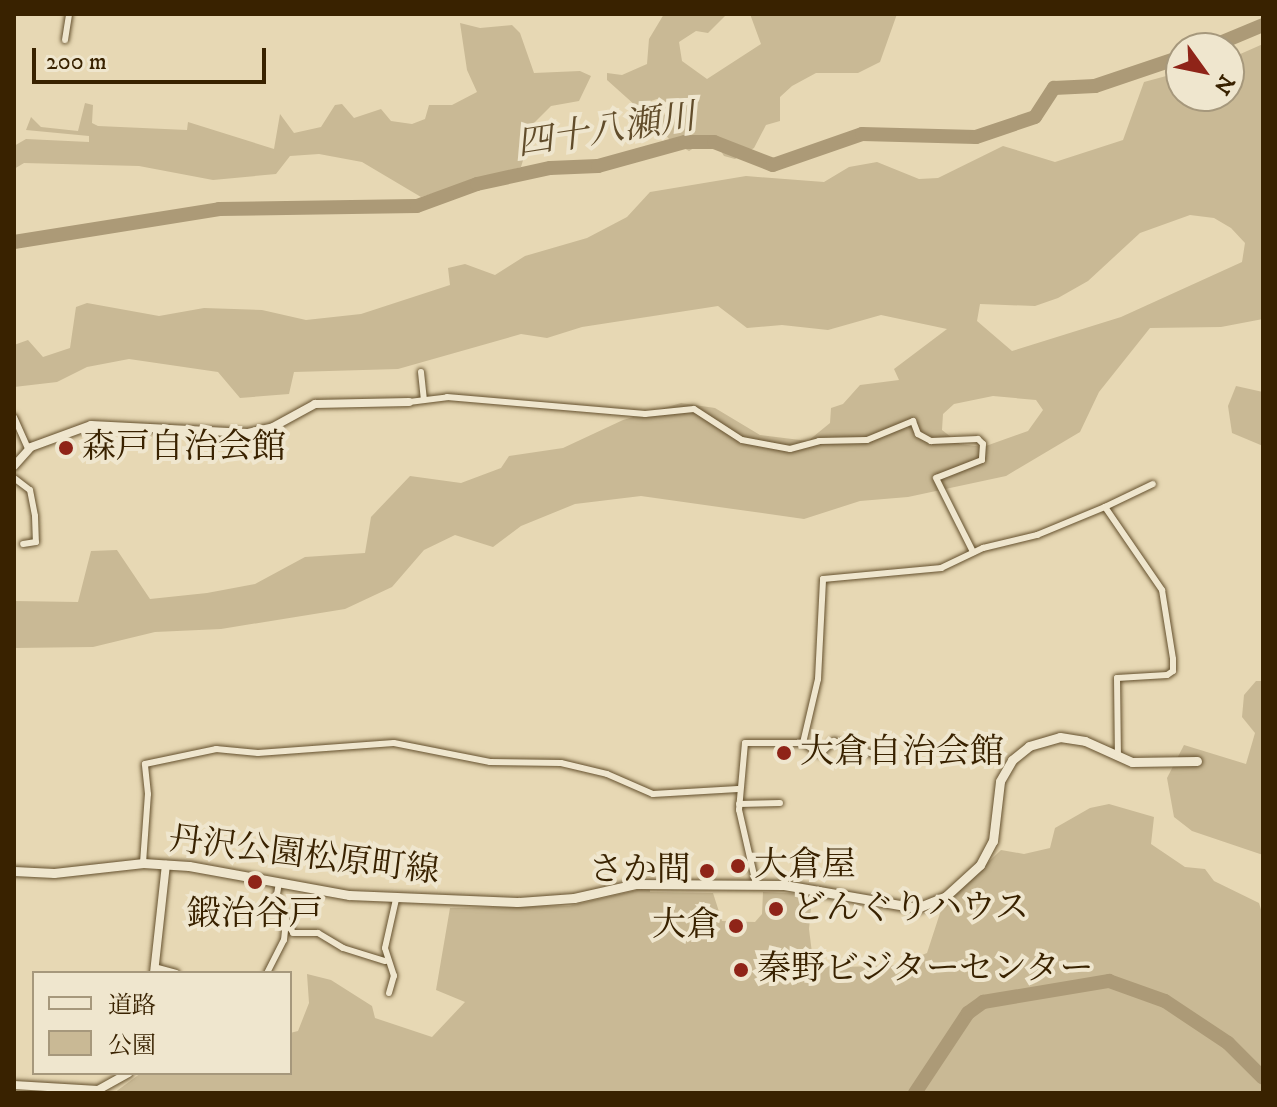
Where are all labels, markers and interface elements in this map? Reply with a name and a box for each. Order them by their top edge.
scale bar [36,32,270,82]
north arrow [1165,32,1245,112]
text: 200 m [46,47,107,77]
text: N [1208,69,1240,99]
water label: 四十八瀬川 [514,96,698,166]
place label: 森戸自治会館 [82,428,286,468]
marker: 森戸自治会館 [57,439,75,457]
place label: 大倉自治会館 [800,733,1004,773]
marker: 大倉自治会館 [775,744,793,762]
street label: 丹沢公園松原町線 [167,819,441,893]
place label: 大倉屋 [754,846,856,886]
place label: さか間 [589,851,691,891]
marker: 大倉屋 [729,857,747,875]
marker: さか間 [698,862,716,880]
marker: 鍛治谷戸 [246,873,264,891]
place label: どんぐりハウス [792,889,1030,929]
place label: 鍛治谷戸 [187,895,323,935]
marker: どんぐりハウス [767,900,785,918]
place label: 大倉 [652,906,720,946]
marker: 大倉 [727,917,745,935]
place label: 秦野ビジターセンター [757,950,1097,990]
marker: 秦野ビジターセンター [732,961,750,979]
legend [32,971,292,1075]
text: 道路 [108,991,156,1021]
text: 公園 [108,1031,156,1061]

